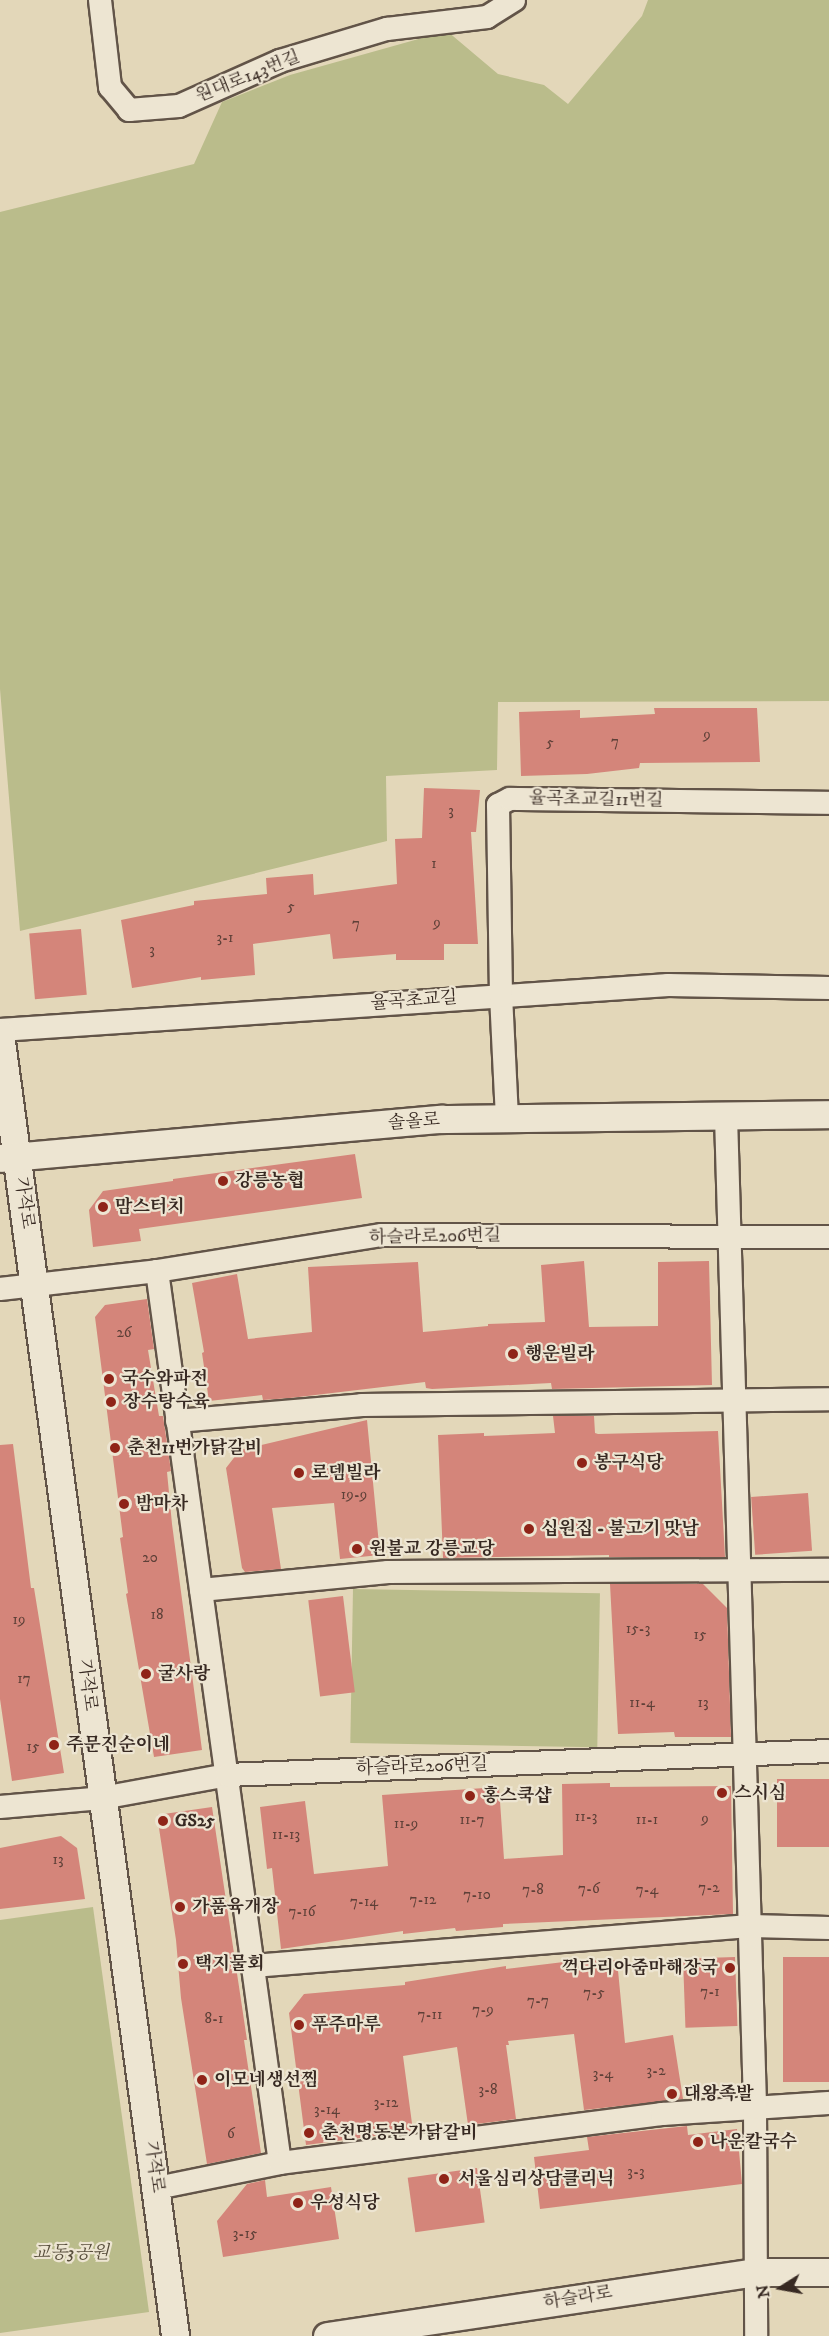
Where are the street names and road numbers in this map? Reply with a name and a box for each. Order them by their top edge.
street label: 원대로143번길 [193,46,303,108]
street label: 율곡초교길11번길 [528,788,664,812]
street label: 율곡초교길 [370,987,458,1015]
street label: 솔올로 [387,1109,441,1135]
street label: 가작로 [10,1176,38,1230]
street label: 하슬라로206번길 [369,1225,501,1249]
street label: 가작로 [73,1658,101,1712]
street label: 하슬라로206번길 [356,1754,488,1780]
street label: 가작로 [140,2140,168,2194]
street label: 하슬라로 [542,2282,614,2314]

